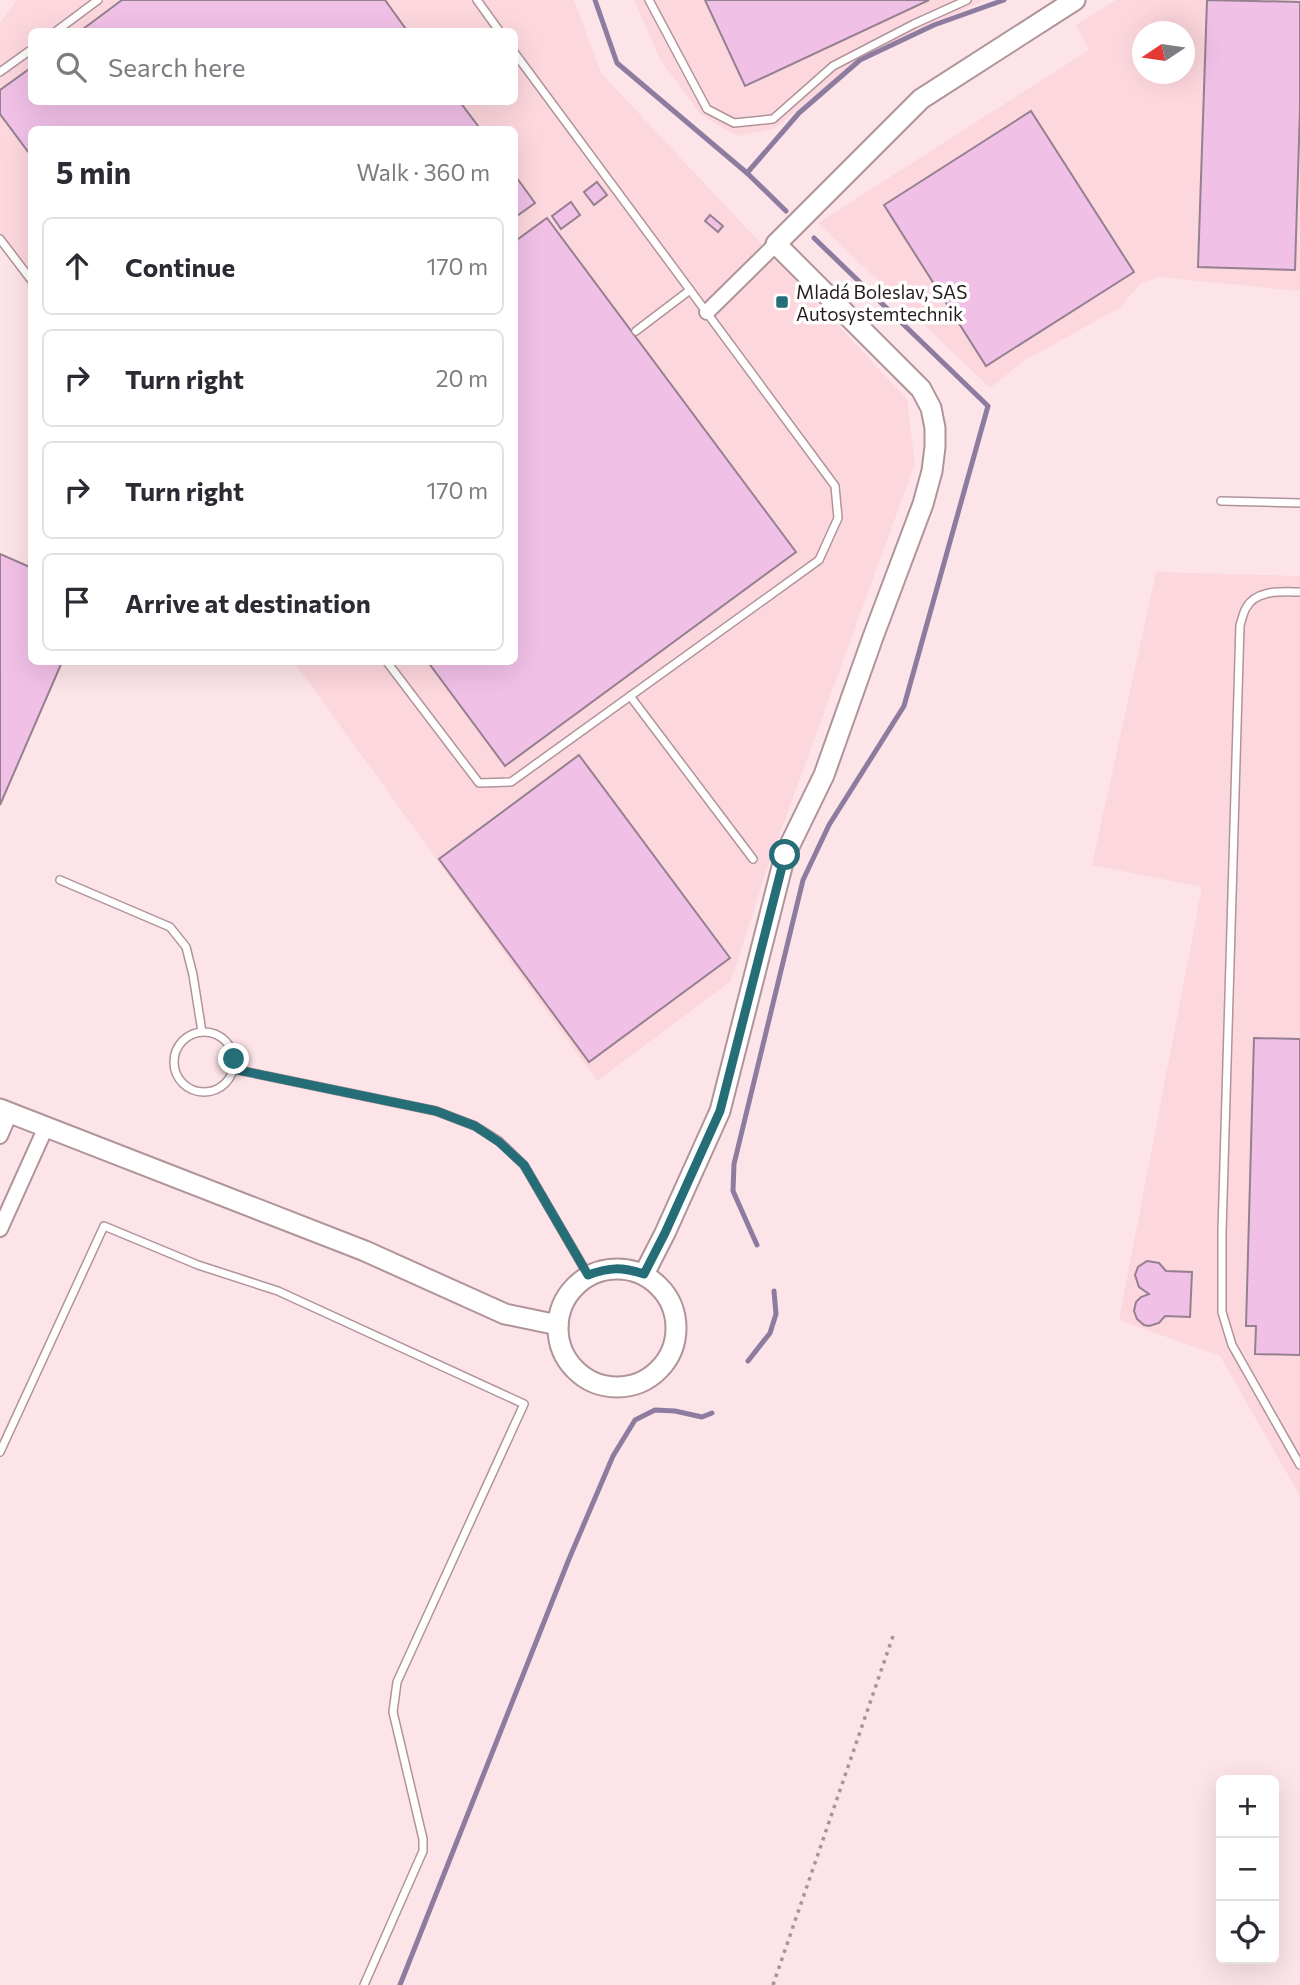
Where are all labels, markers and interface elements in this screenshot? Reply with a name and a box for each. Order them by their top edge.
north arrow [1132,21,1195,84]
search box [28,28,518,105]
icon: search [52,48,90,86]
text: Search here [108,51,246,82]
text: 5 min [56,153,131,190]
text: Walk · 360 m [357,158,490,186]
icon: ahead [58,247,96,285]
text: Continue [125,251,235,282]
text: 170 m [427,252,488,280]
place label: Mladá Boleslav, SAS Autosystemtechnik [796,280,967,325]
marker: Mladá Boleslav, SAS Autosystemtechnik [774,294,790,310]
icon: right [58,359,96,397]
text: Turn right [125,363,244,394]
text: 20 m [436,364,488,392]
icon: right [58,471,96,509]
text: Turn right [125,475,244,506]
text: 170 m [427,476,488,504]
icon: arrive [58,583,96,621]
text: Arrive at destination [125,587,371,618]
route start [769,839,800,870]
route end [218,1043,249,1074]
map controls [1216,1775,1279,1964]
button: + [1216,1775,1279,1838]
button: − [1216,1838,1279,1901]
button: locate [1216,1901,1279,1964]

